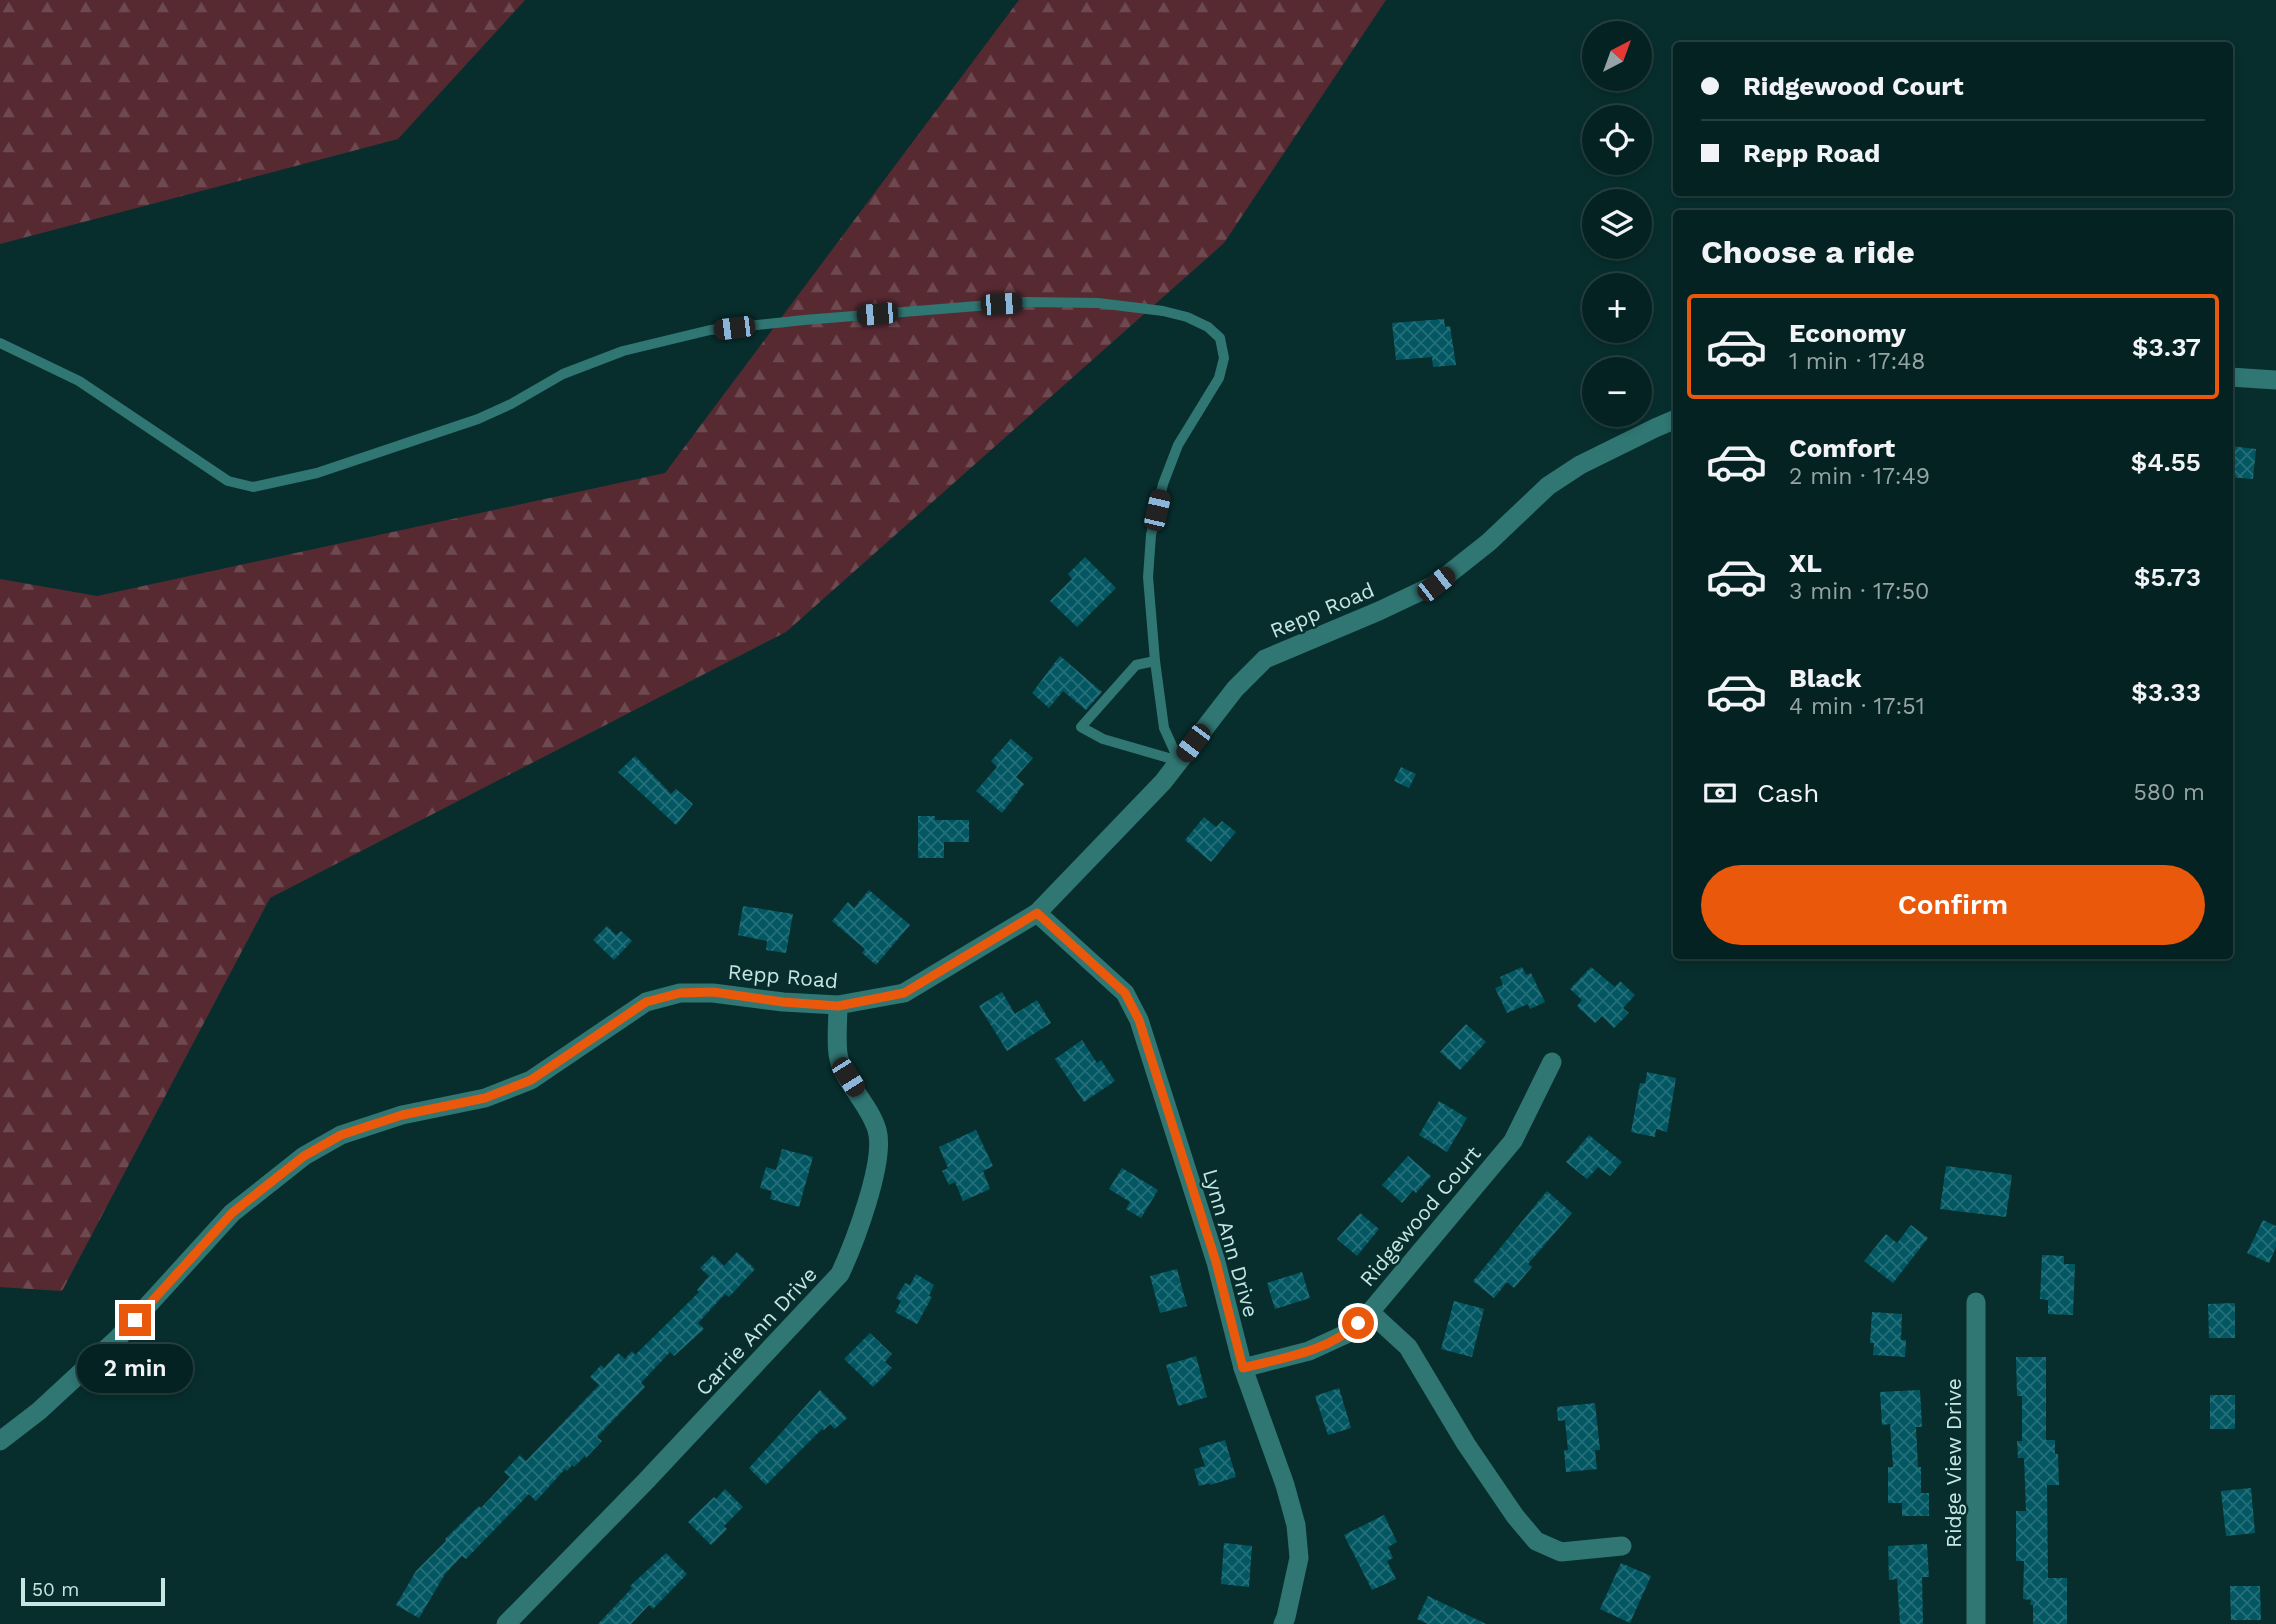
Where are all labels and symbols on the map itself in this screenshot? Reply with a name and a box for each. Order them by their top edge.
north arrow [1582,21,1652,91]
car [980,292,1023,316]
car [856,302,899,326]
car [712,315,757,341]
car [1143,487,1172,533]
car [1413,563,1460,605]
street label: Repp Road [1266,577,1378,643]
car [1172,720,1215,766]
street label: Repp Road [727,959,839,993]
car [828,1054,869,1100]
street label: Ridgewood Court [1354,1141,1486,1291]
street label: Lynn Ann Drive [1198,1166,1264,1320]
street label: Carrie Ann Drive [690,1262,822,1400]
route end [119,1304,151,1336]
route start [1342,1307,1374,1339]
callout: 2 min [77,1344,193,1394]
street label: Ridge View Drive [1941,1378,1966,1548]
scale bar [21,1575,164,1607]

